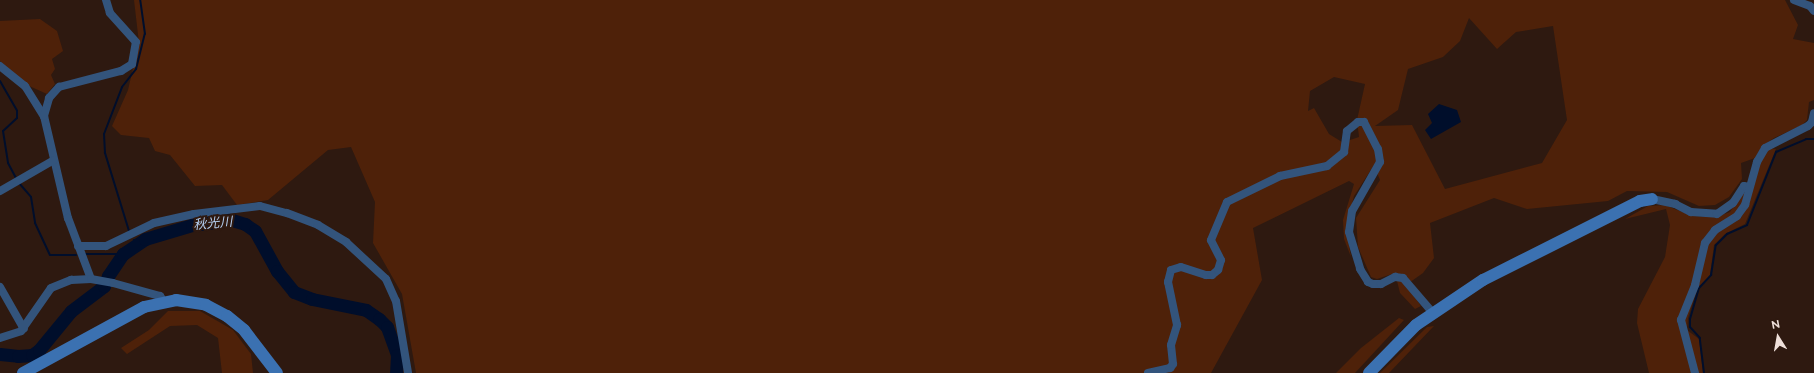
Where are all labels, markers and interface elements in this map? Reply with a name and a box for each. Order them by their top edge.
water label: 秋光川 [193,215,233,233]
north arrow [1758,317,1798,357]
text: N [1770,318,1781,332]

